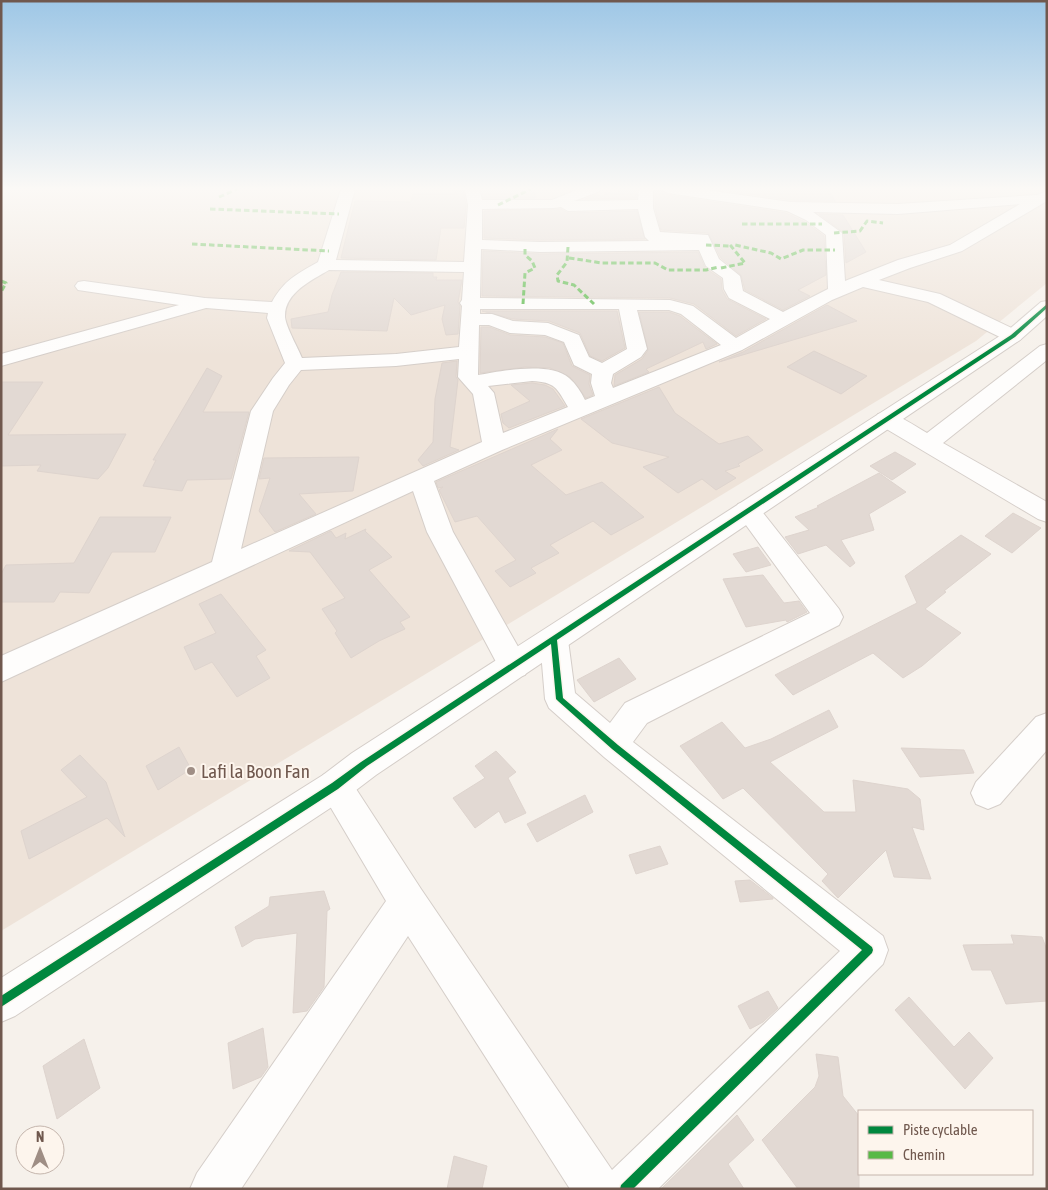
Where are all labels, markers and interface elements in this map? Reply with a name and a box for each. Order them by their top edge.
place label: Lafi la Boon Fan [201,760,310,782]
marker: Lafi la Boon Fan [185,765,197,777]
legend [858,1110,1033,1175]
text: Piste cyclable [903,1121,978,1138]
north arrow [15,1125,65,1175]
text: N [36,1129,44,1145]
text: Chemin [903,1146,945,1163]

